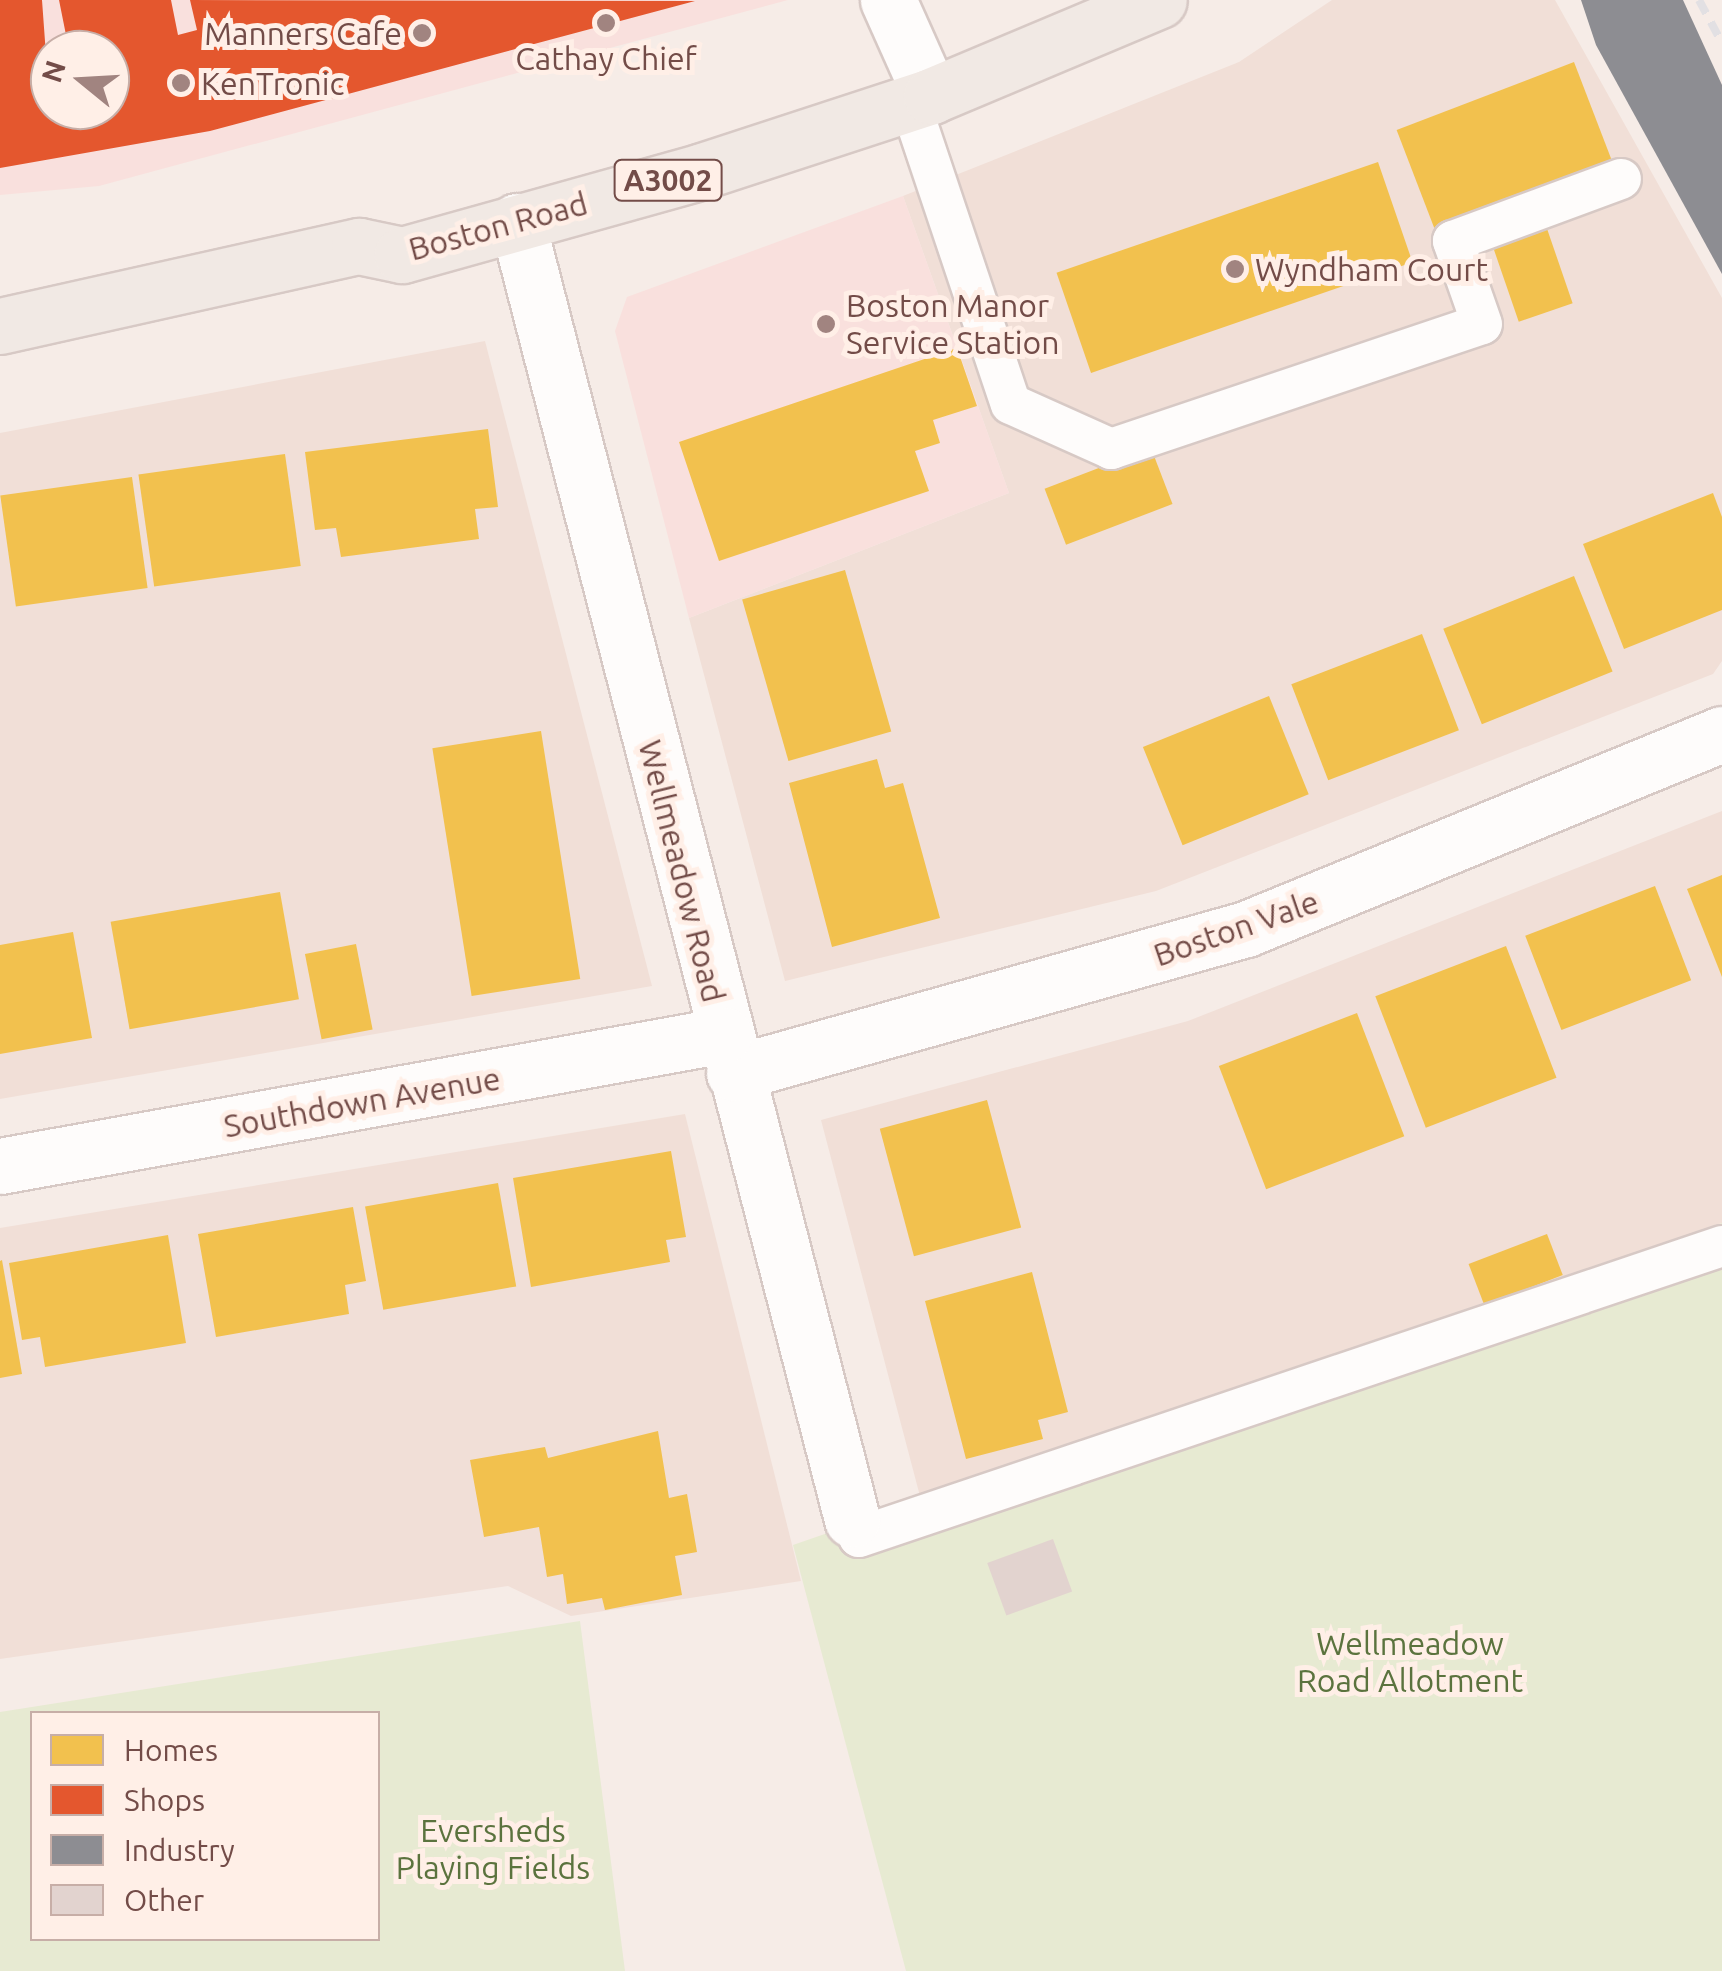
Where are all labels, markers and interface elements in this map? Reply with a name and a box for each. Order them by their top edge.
marker: Cathay Chief [595,12,617,34]
place label: Manners Cafe [204,14,402,52]
marker: Manners Cafe [411,22,433,44]
north arrow [30,30,130,130]
place label: Cathay Chief [515,39,697,77]
text: N [35,56,71,86]
place label: KenTronic [201,64,344,102]
marker: KenTronic [170,72,192,94]
road number: A3002 [613,155,723,205]
street label: Boston Road [404,184,592,268]
place label: Wyndham Court [1255,250,1488,288]
marker: Wyndham Court [1224,258,1246,280]
place label: Boston Manor Service Station [846,287,1060,362]
marker: Boston Manor Service Station [815,313,837,335]
street label: Wellmeadow Road [631,736,733,1006]
street label: Boston Vale [1148,882,1324,974]
street label: Southdown Avenue [221,1059,503,1145]
park label: Wellmeadow Road Allotment [1297,1625,1523,1700]
legend [30,1711,380,1941]
text: Homes [124,1733,218,1767]
text: Shops [124,1783,205,1817]
park label: Eversheds Playing Fields [396,1812,590,1887]
text: Industry [124,1833,235,1867]
text: Other [124,1883,204,1917]

